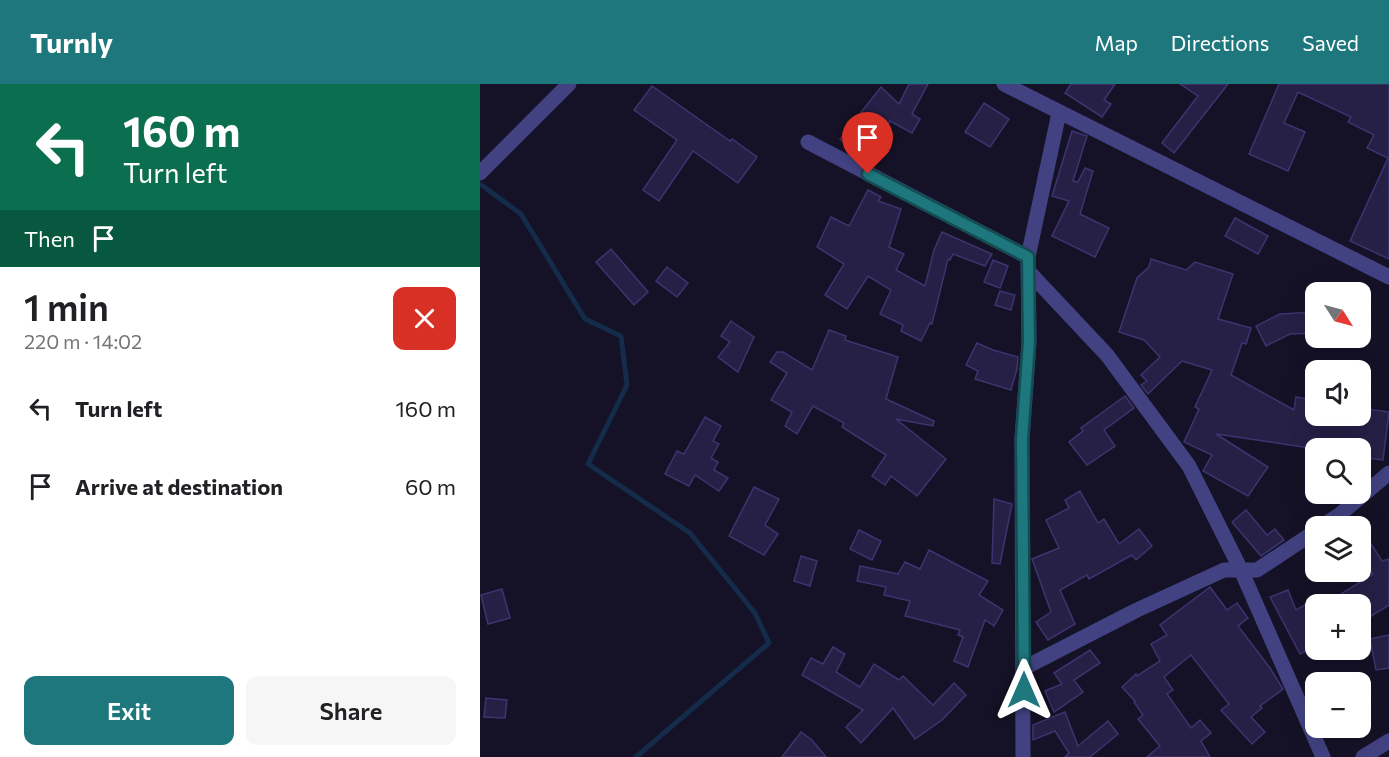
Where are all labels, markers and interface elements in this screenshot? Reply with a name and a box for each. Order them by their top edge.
text: Turnly [30,25,113,59]
text: Map [1095,30,1138,55]
text: Directions [1171,30,1269,55]
text: Saved [1302,30,1359,55]
text: 160 m [123,104,241,156]
icon: left [24,108,102,186]
pin [842,112,893,174]
icon: arrive [851,121,884,154]
text: Turn left [123,156,227,189]
icon: arrive [87,222,120,255]
text: Then [24,225,75,252]
north arrow [1305,282,1371,348]
map controls [1305,282,1371,738]
text: 1 min [24,284,109,328]
button: close [393,287,456,350]
text: 220 m · 14:02 [24,329,142,353]
button: sound [1305,360,1371,426]
icon: left [24,392,57,425]
text: Turn left [75,395,162,422]
text: 160 m [395,395,456,422]
button: search [1305,438,1371,504]
icon: arrive [24,470,57,503]
text: Arrive at destination [75,473,283,500]
text: 60 m [405,473,456,500]
button: layers [1305,516,1371,582]
button: + [1305,594,1371,660]
position arrow [992,658,1056,722]
button: − [1305,672,1371,738]
button: Exit [24,676,234,745]
button: Share [246,676,456,745]

